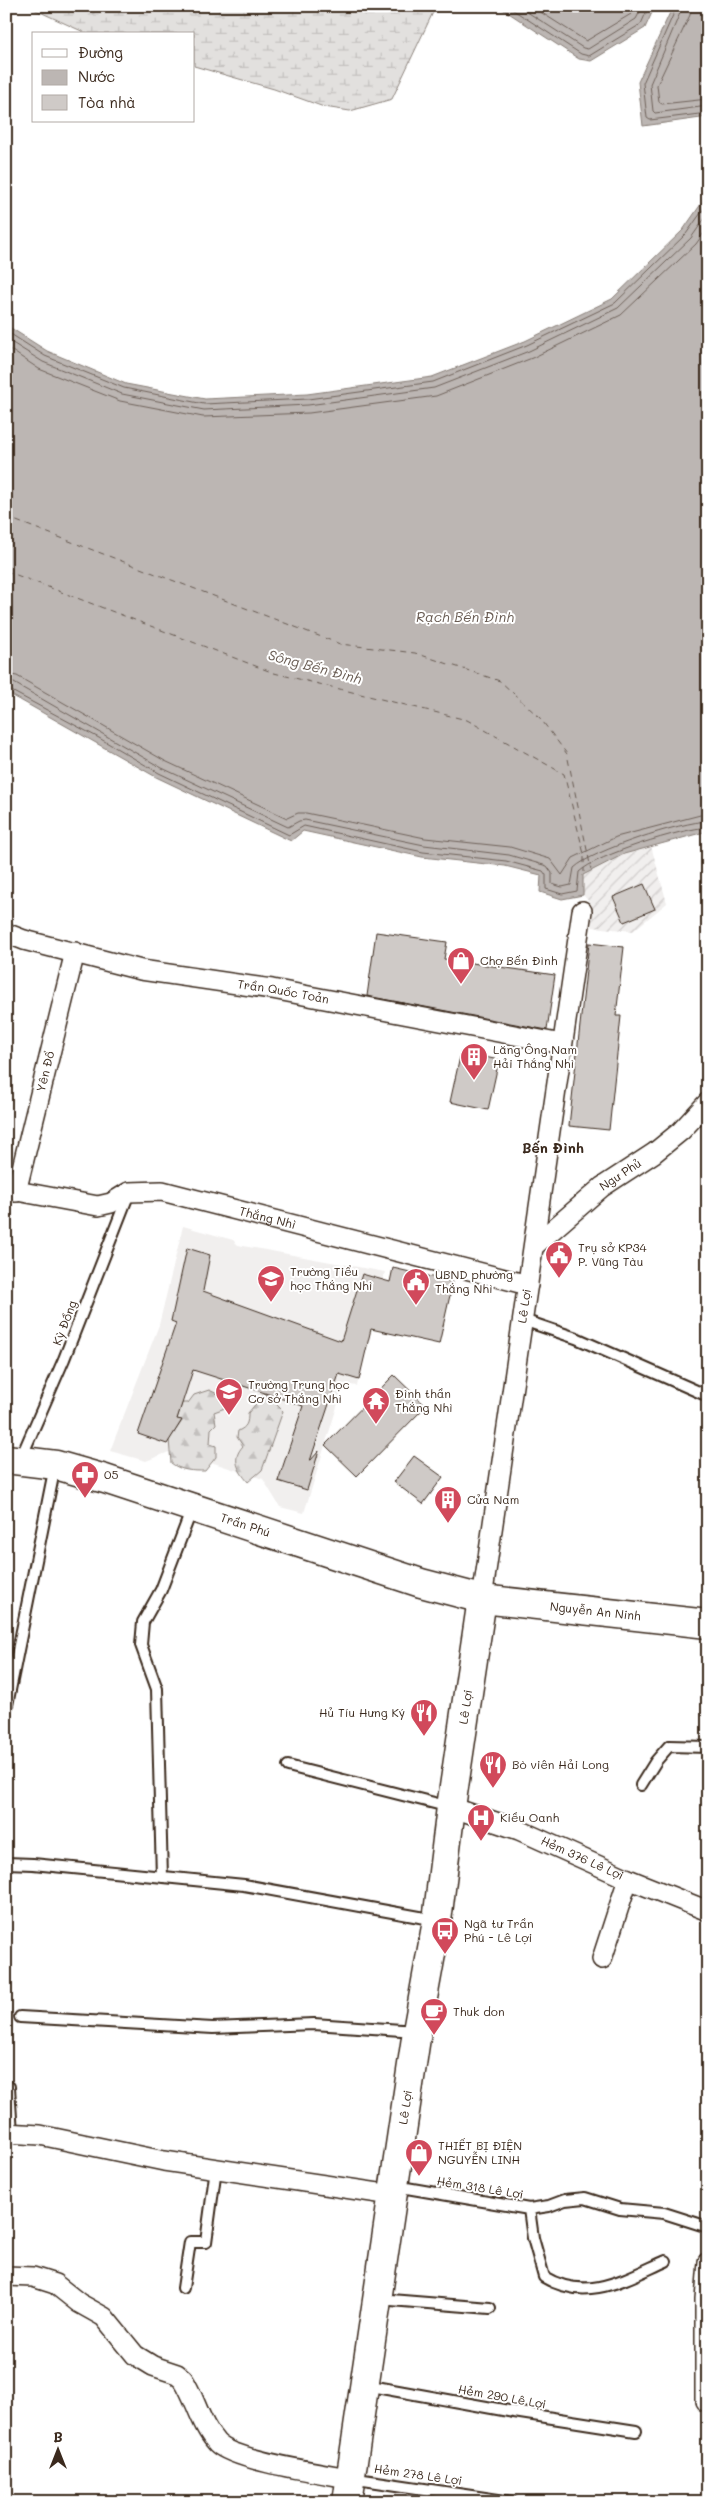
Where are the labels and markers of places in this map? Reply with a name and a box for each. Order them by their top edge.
shop icon: Chợ Bến Đình [446,946,476,985]
place label: Chợ Bến Đình [480,952,558,968]
place label: Lăng Ông Nam Hải Thắng Nhì [493,1041,577,1071]
building icon: Lăng Ông Nam Hải Thắng Nhì [459,1042,489,1081]
place label: Trụ sở KP34 P. Vũng Tàu [578,1239,647,1269]
public building icon: Trụ sở KP34 P. Vũng Tàu [544,1240,574,1279]
place label: Trường Tiểu học Thắng Nhì [290,1263,373,1293]
school or university icon: Trường Tiểu học Thắng Nhì [256,1264,286,1303]
place label: UBND phường Thắng Nhì [435,1266,513,1296]
public building icon: UBND phường Thắng Nhì [401,1267,431,1306]
place label: Trường Trung học Cơ sở Thắng Nhì [248,1376,350,1406]
school or university icon: Trường Trung học Cơ sở Thắng Nhì [214,1377,244,1416]
place label: Đình thần Thắng Nhì [395,1385,453,1415]
temple icon: Đình thần Thắng Nhì [361,1386,391,1425]
pharmacy icon: 05 [70,1460,100,1499]
place label: 05 [104,1466,118,1482]
building icon: Cửa Nam [433,1485,463,1524]
place label: Cửa Nam [467,1491,519,1507]
restaurant icon: Hủ Tíu Hưng Ký [409,1698,439,1737]
place label: Hủ Tíu Hưng Ký [319,1704,405,1720]
restaurant icon: Bò viên Hải Long [478,1750,508,1789]
place label: Bò viên Hải Long [512,1756,609,1772]
hospital icon: Kiều Oanh [466,1803,496,1842]
place label: Kiều Oanh [500,1809,559,1825]
place label: Ngã tư Trần Phú - Lê Lợi [464,1915,534,1945]
bus stop icon: Ngã tư Trần Phú - Lê Lợi [430,1916,460,1955]
cafe icon: Thuk don [419,1997,449,2036]
place label: Thuk don [453,2003,505,2019]
place label: THIẾT BỊ ĐIỆN NGUYỄN LINH [438,2137,522,2167]
shop icon: THIẾT BỊ ĐIỆN NGUYỄN LINH [404,2138,434,2177]

